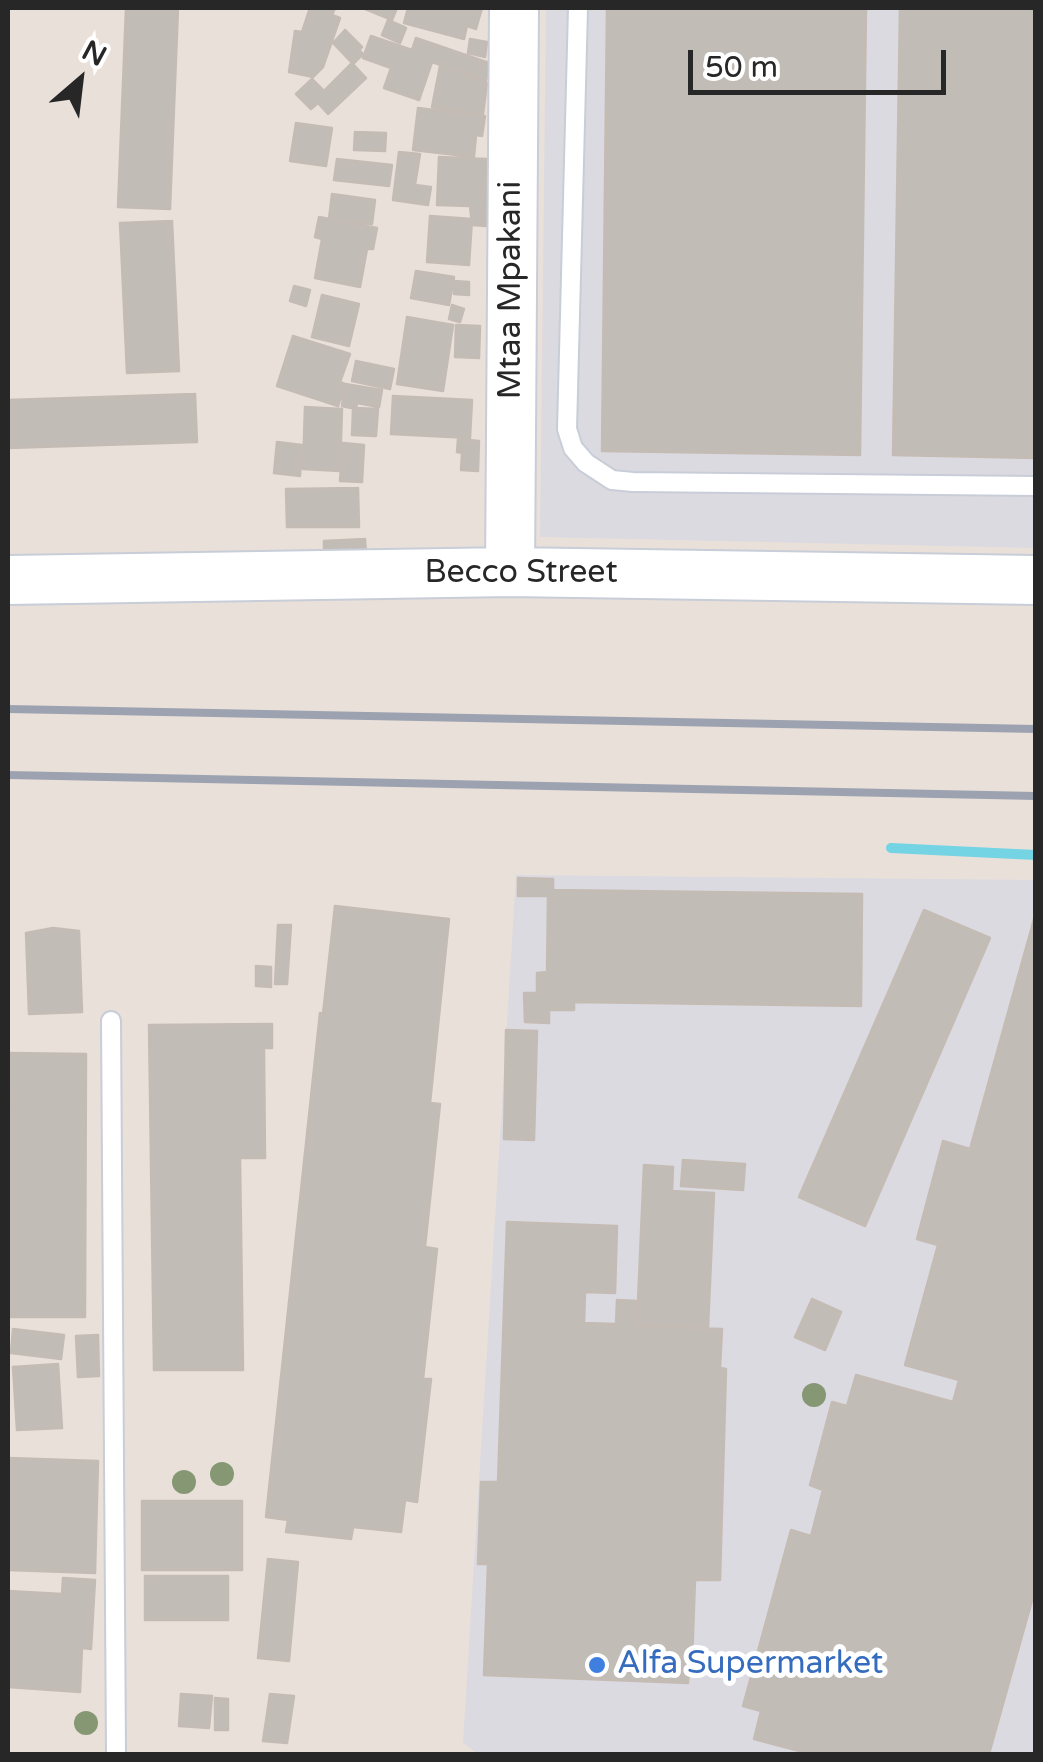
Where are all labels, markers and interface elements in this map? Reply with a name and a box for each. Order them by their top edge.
north arrow [30,30,130,130]
scale bar [693,30,950,92]
text: N [76,33,112,74]
text: 50 m [705,49,778,86]
street label: Mtaa Mpakani [493,181,531,399]
street label: Becco Street [424,555,618,593]
place label: Alfa Supermarket [617,1646,883,1684]
marker: Alfa Supermarket [586,1654,608,1676]

